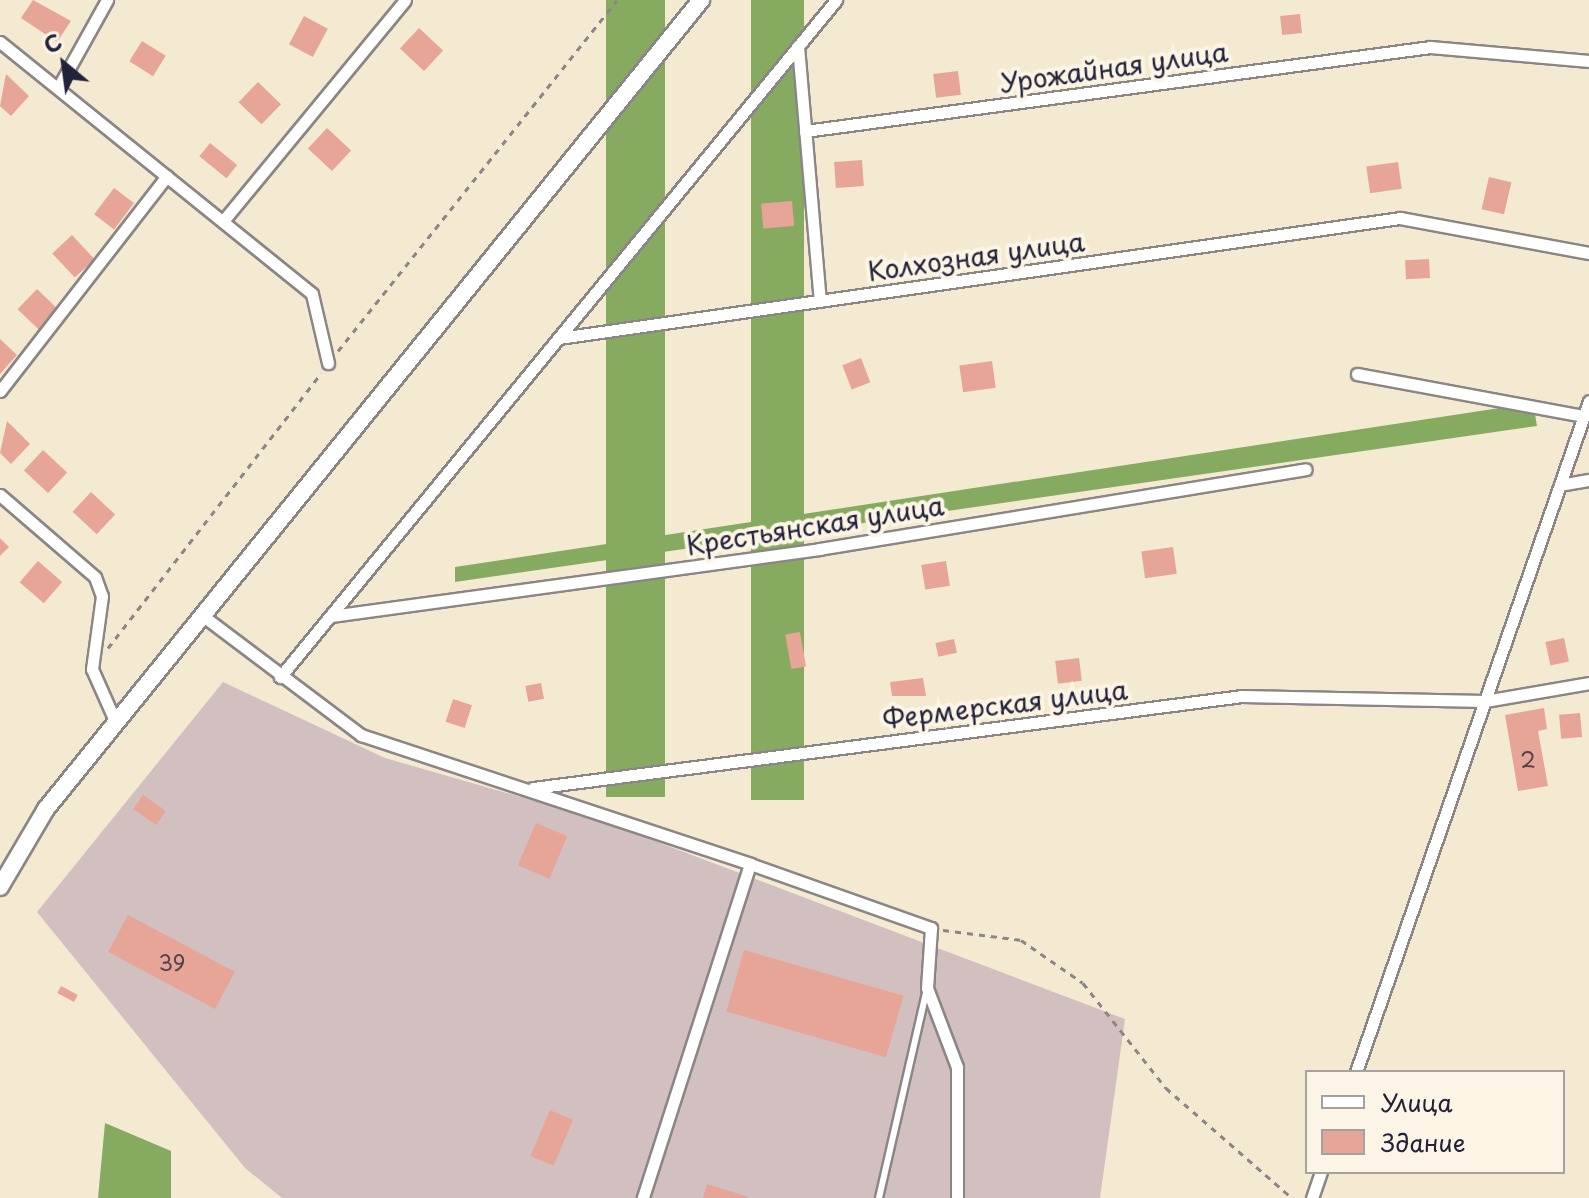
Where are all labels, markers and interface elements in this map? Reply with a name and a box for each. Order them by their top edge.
north arrow [24,24,104,104]
text: С [37,24,67,61]
street label: Урожайная улица [997,35,1231,99]
street label: Колхозная улица [865,225,1087,287]
street label: Крестьянская улица [683,489,947,561]
street label: Фермерская улица [880,673,1130,735]
house number: 2 [1520,746,1536,772]
house number: 39 [159,949,185,975]
legend [1305,1070,1565,1174]
text: Улица [1381,1084,1453,1120]
text: Здание [1381,1124,1466,1160]

